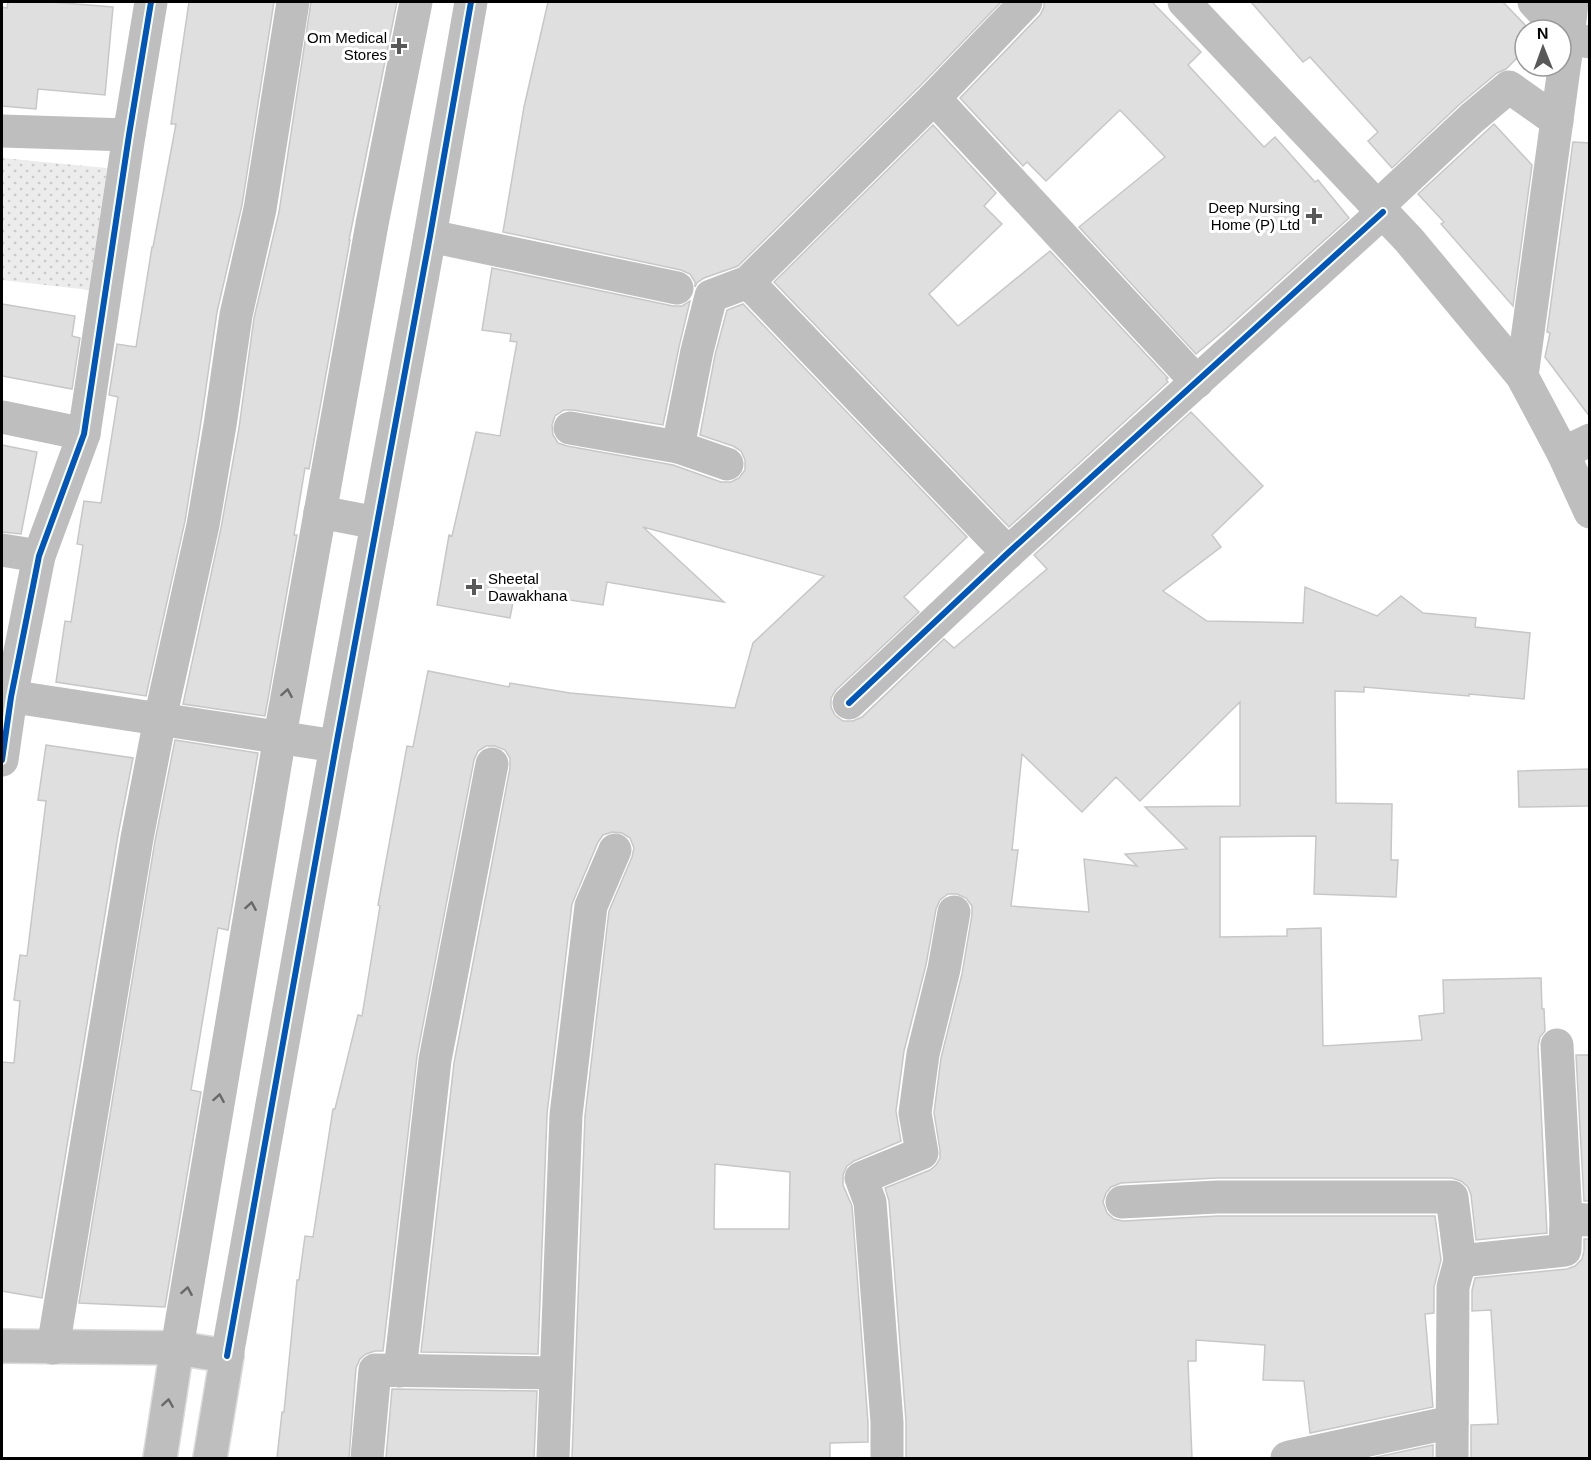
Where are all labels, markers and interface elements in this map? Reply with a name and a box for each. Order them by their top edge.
north arrow [1513,18,1573,78]
text: N [1537,25,1549,42]
place label: Om Medical Stores [307,29,387,63]
marker: Om Medical Stores [392,39,406,53]
place label: Deep Nursing Home (P) Ltd [1208,199,1300,233]
marker: Deep Nursing Home (P) Ltd [1305,207,1323,225]
place label: Sheetal Dawakhana [488,570,568,604]
marker: Sheetal Dawakhana [465,578,483,596]
one-way arrow [280,689,293,699]
one-way arrow [244,902,257,912]
one-way arrow [212,1094,225,1104]
one-way arrow [180,1286,192,1295]
one-way arrow [162,1399,174,1408]

